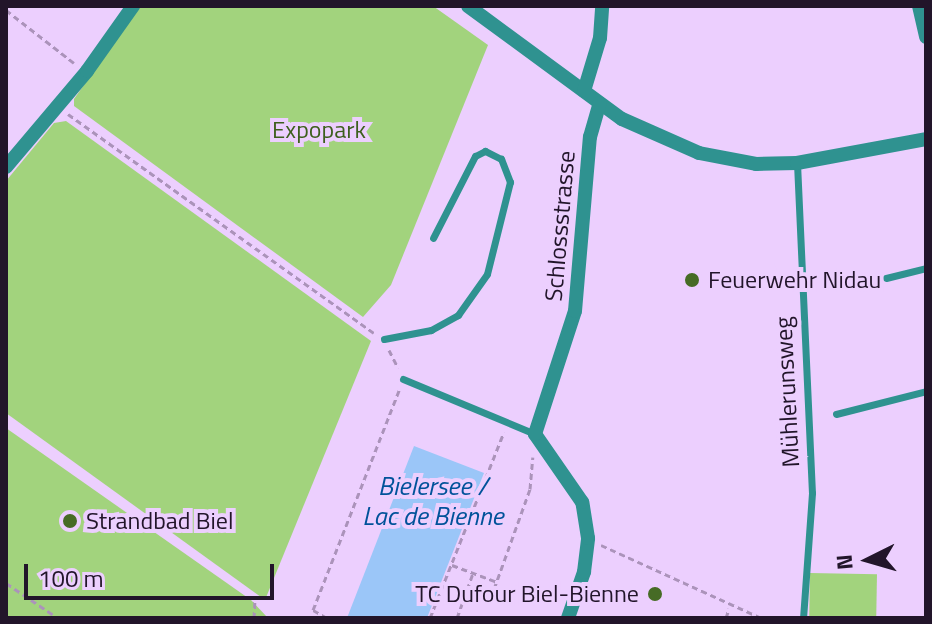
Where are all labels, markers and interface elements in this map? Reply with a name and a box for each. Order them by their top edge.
park label: Expopark [272,116,366,144]
street label: Schlossstrasse [539,149,581,303]
place label: Feuerwehr Nidau [708,266,881,294]
marker: Feuerwehr Nidau [683,271,701,289]
street label: Mühlerunsweg [769,316,805,468]
water label: Bielersee / Lac de Bienne [362,470,504,532]
place label: Strandbad Biel [86,507,233,535]
marker: Strandbad Biel [61,512,79,530]
north arrow [828,520,908,600]
scale bar [28,548,278,598]
text: N [826,553,862,571]
text: 100 m [38,560,104,596]
place label: TC Dufour Biel-Bienne [415,580,639,608]
marker: TC Dufour Biel-Bienne [646,585,664,603]

